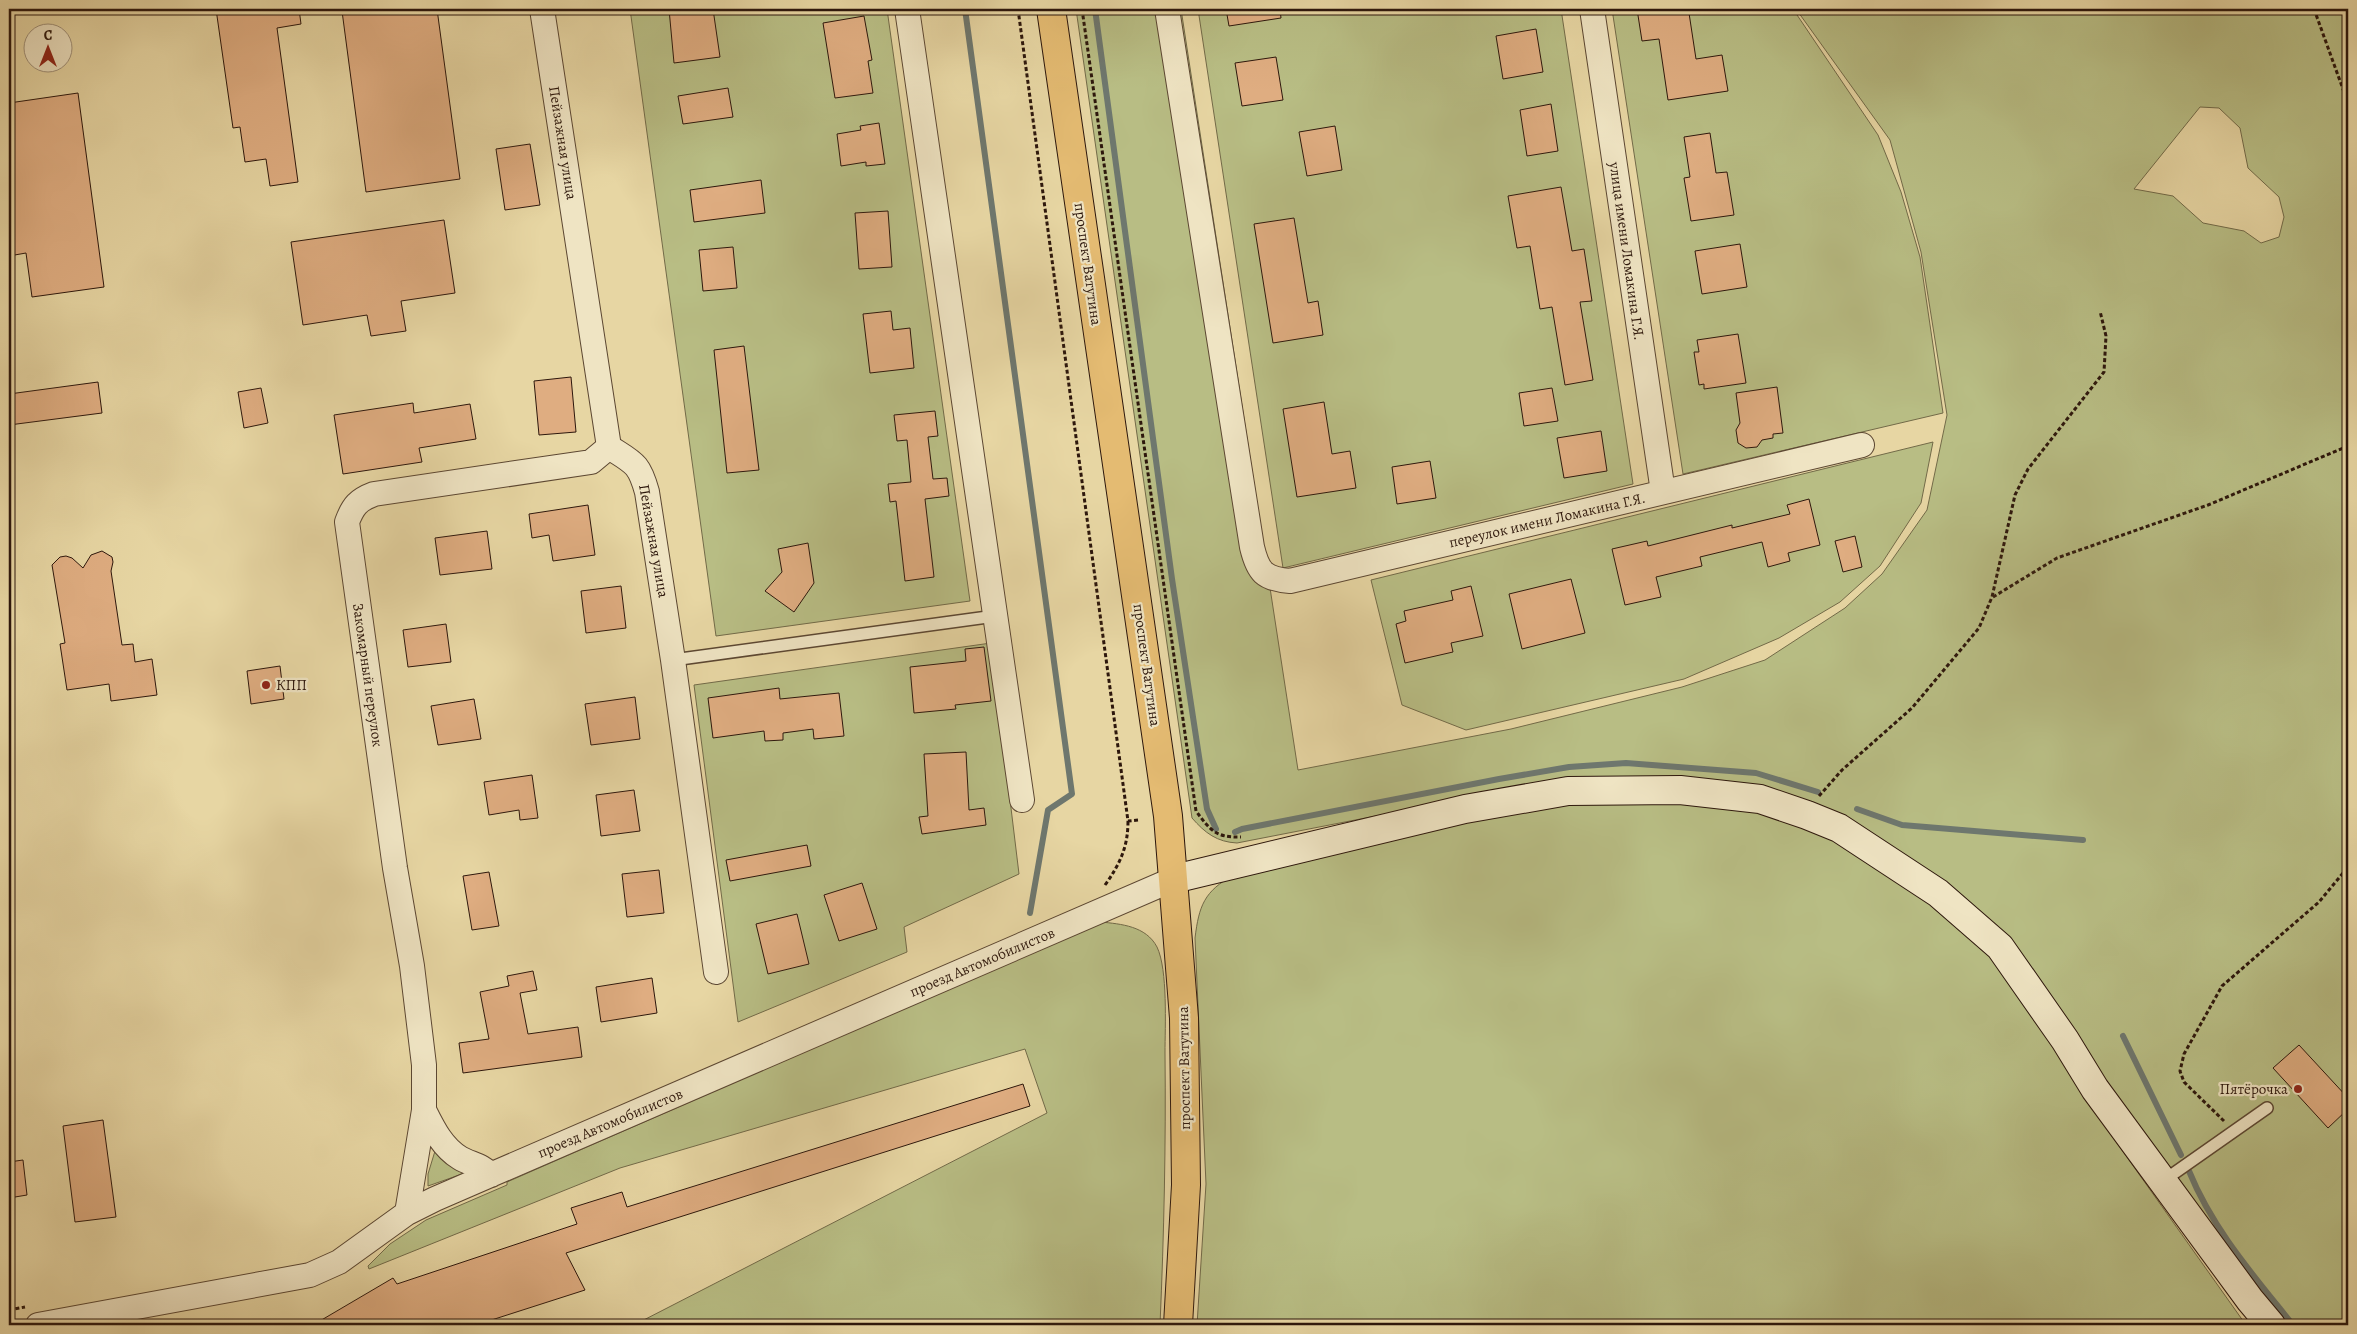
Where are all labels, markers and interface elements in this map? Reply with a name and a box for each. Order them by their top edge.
north arrow [22,22,72,72]
text: С [44,26,53,45]
street label: Пейзажная улица [544,85,582,201]
street label: улица имени Ломакина Г.Я. [1604,160,1649,341]
street label: проспект Ватутина [1069,201,1107,327]
street label: Пейзажная улица [634,483,674,599]
street label: переулок имени Ломакина Г.Я. [1447,488,1647,552]
street label: Закомарный переулок [348,602,388,748]
street label: проспект Ватутина [1128,602,1166,728]
place label: КПП [276,675,307,695]
marker: КПП [260,679,272,691]
street label: проезд Автомобилистов [906,922,1058,1002]
street label: проспект Ватутина [1173,1006,1195,1130]
place label: Пятёрочка [2220,1079,2288,1099]
street label: проезд Автомобилистов [534,1083,686,1163]
marker: Пятёрочка [2292,1083,2304,1095]

